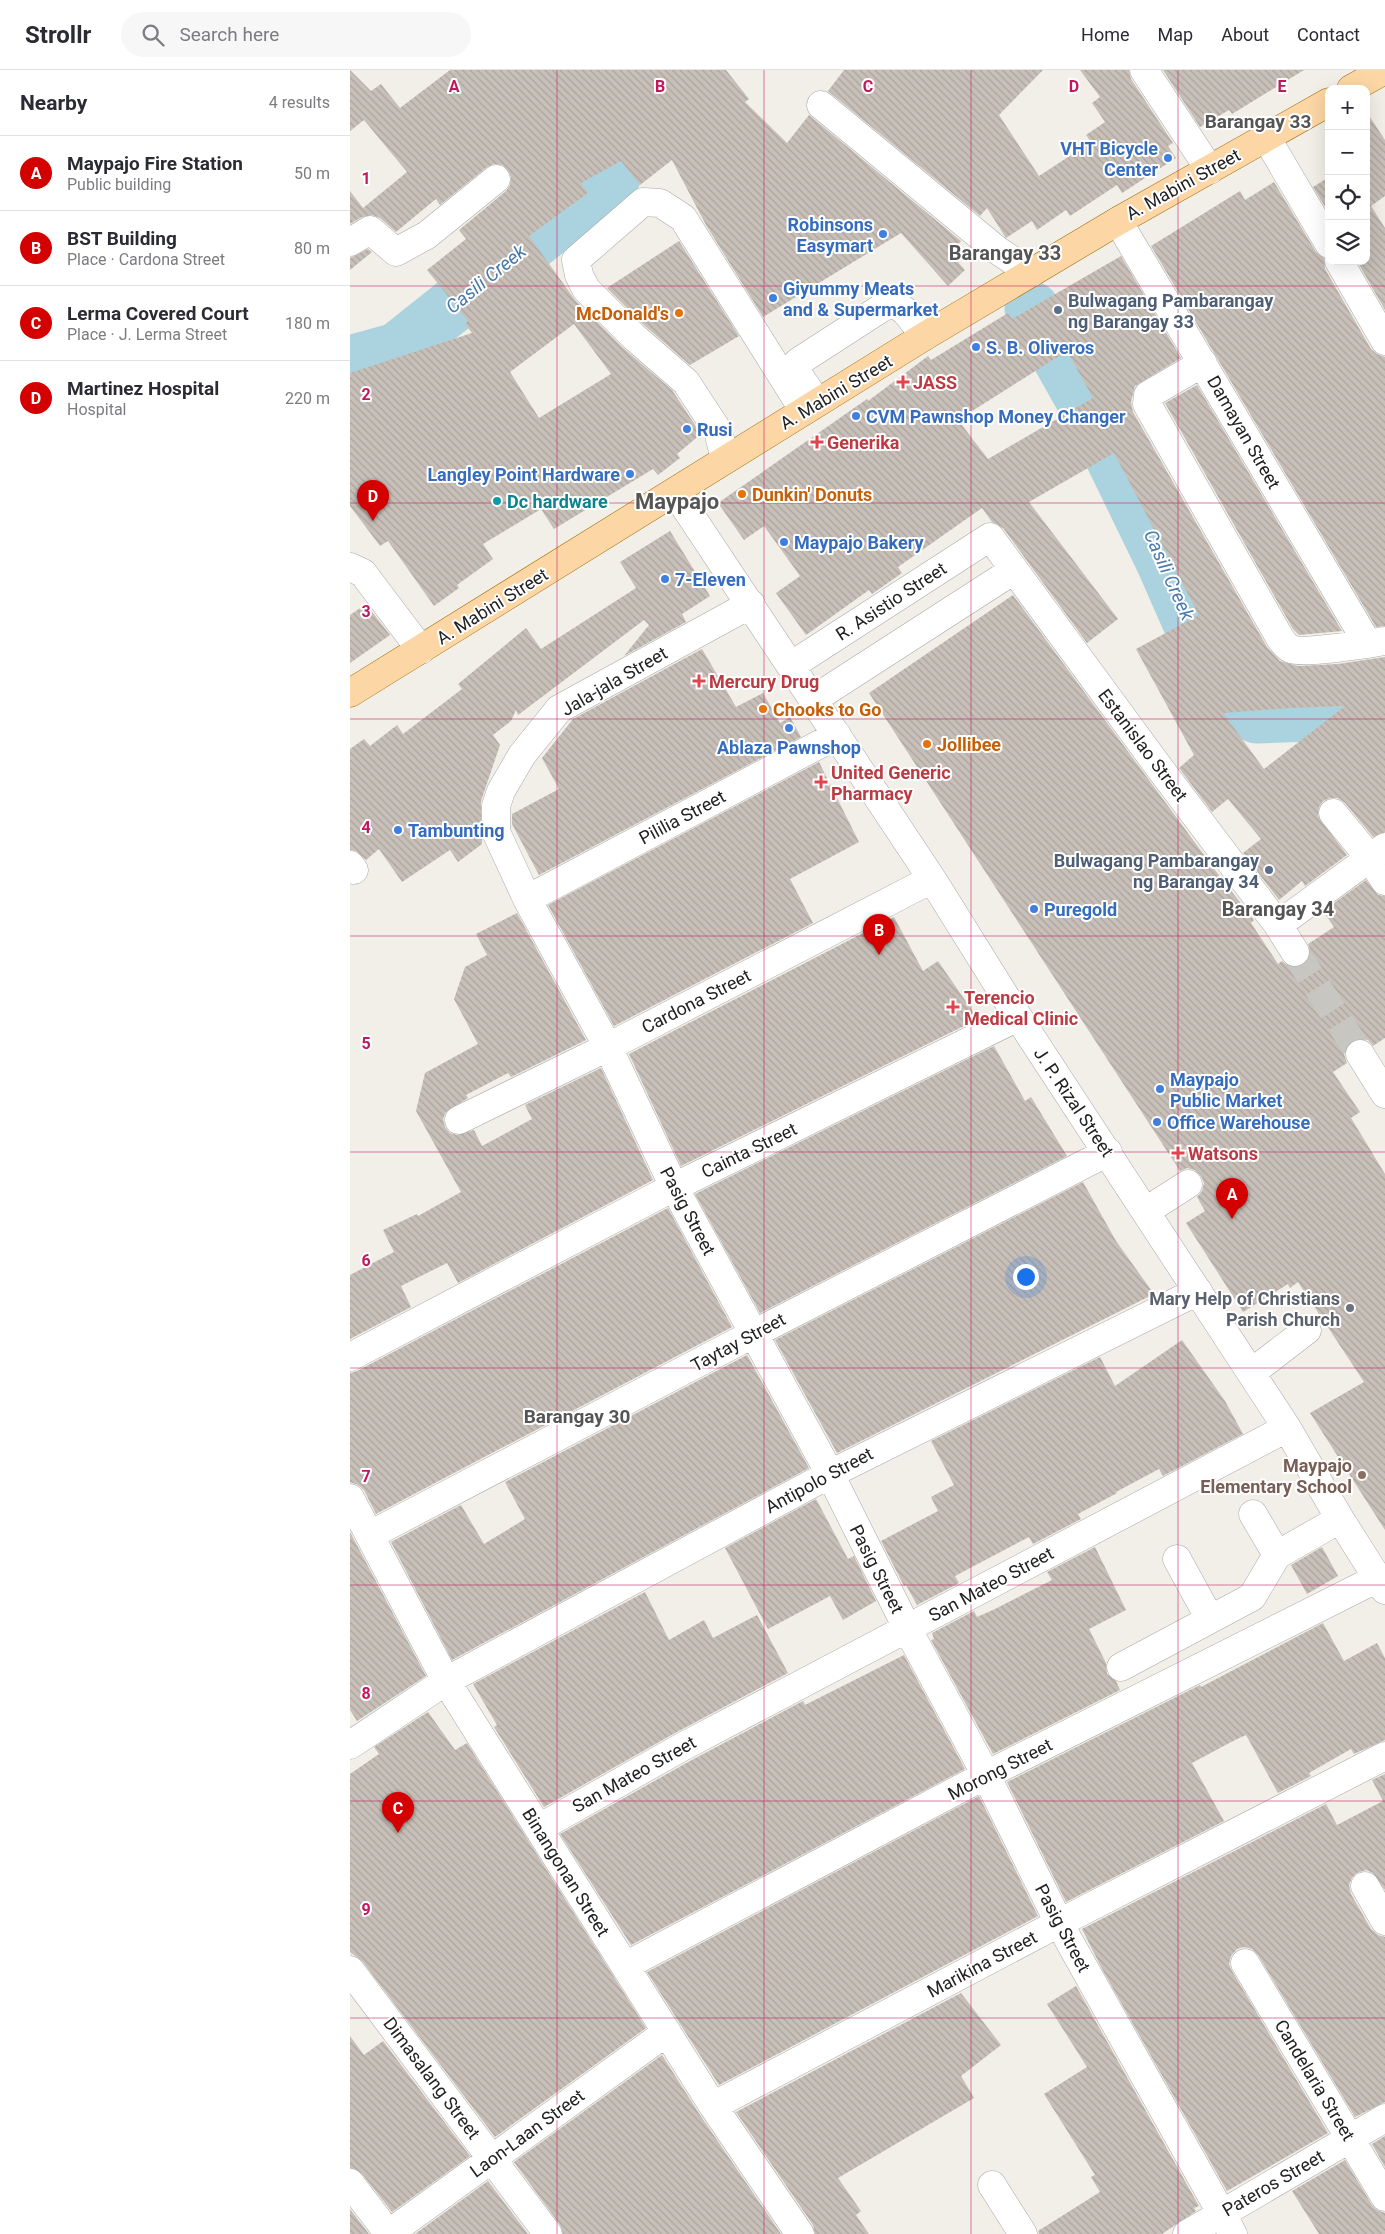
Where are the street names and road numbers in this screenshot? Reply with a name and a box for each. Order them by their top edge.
street label: A. Mabini Street [1122,144,1244,224]
street label: A. Mabini Street [776,350,896,434]
street label: Damayan Street [1203,372,1285,492]
street label: R. Asistio Street [832,557,950,645]
street label: A. Mabini Street [432,563,552,649]
street label: Jala-jala Street [557,642,671,720]
street label: Estanislao Street [1094,685,1192,805]
street label: Pililia Street [635,785,729,849]
street label: Cardona Street [638,964,754,1037]
street label: J. P. Rizal Street [1030,1043,1118,1161]
street label: Cainta Street [698,1118,800,1182]
street label: Pasig Street [656,1163,720,1259]
street label: Taytay Street [687,1308,789,1376]
street label: Antipolo Street [762,1443,877,1517]
street label: Pasig Street [846,1521,908,1617]
street label: San Mateo Street [925,1542,1057,1626]
street label: San Mateo Street [569,1731,700,1817]
street label: Morong Street [944,1734,1056,1804]
street label: Binangonan Street [518,1804,614,1940]
street label: Pasig Street [1031,1880,1095,1976]
street label: Marikina Street [924,1926,1041,2002]
street label: Dimasalang Street [379,2013,485,2143]
street label: Candelaria Street [1271,2016,1359,2144]
street label: Laon-Laan Street [466,2085,588,2181]
street label: Pateros Street [1218,2145,1328,2221]

